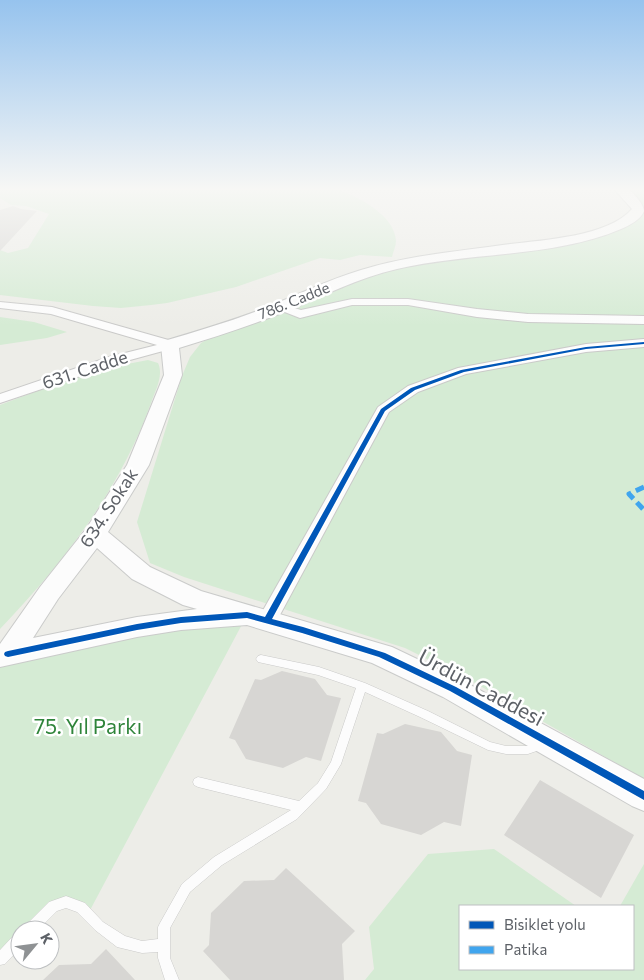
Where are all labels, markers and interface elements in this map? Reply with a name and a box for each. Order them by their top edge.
street label: 786. Cadde [255,278,332,323]
street label: 631. Cadde [39,345,130,393]
street label: 634. Sokak [74,464,142,551]
street label: Ürdün Caddesi [414,643,549,730]
park label: 75. Yıl Parkı [34,713,142,738]
legend [459,905,634,970]
text: Bisiklet yolu [504,915,586,933]
north arrow [10,920,60,970]
text: K [37,930,57,947]
text: Patika [504,940,547,958]

